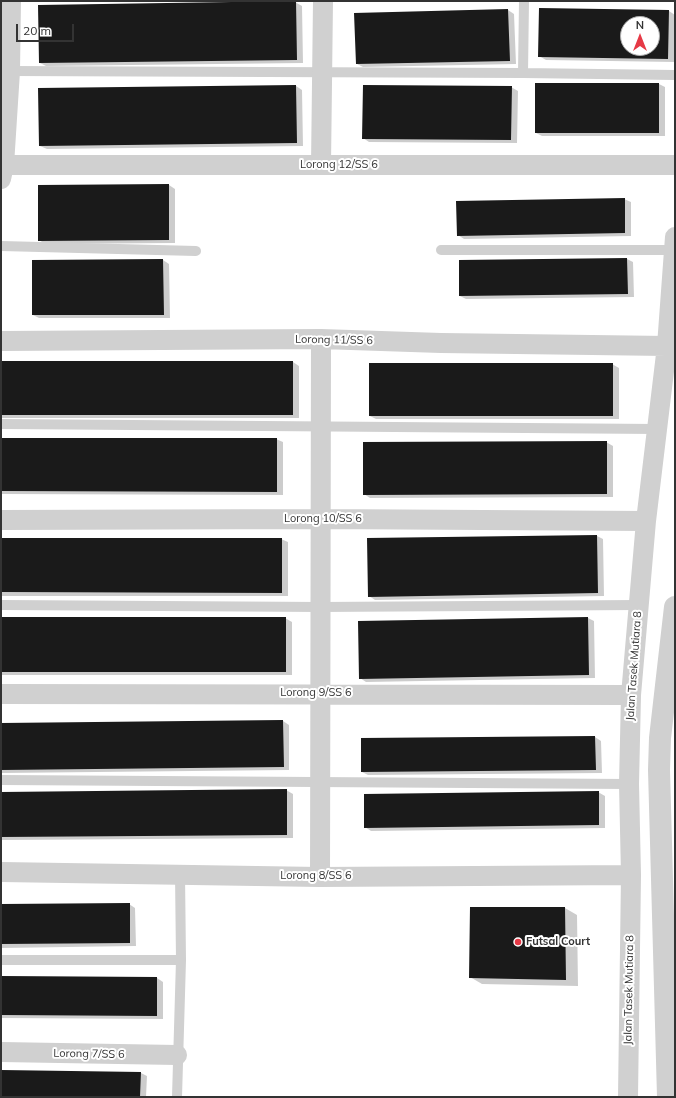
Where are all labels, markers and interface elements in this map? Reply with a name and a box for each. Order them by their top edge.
scale bar [18,16,76,42]
north arrow [620,16,660,56]
text: N [636,18,644,32]
text: 20 m [23,23,51,38]
street label: Lorong 12/SS 6 [300,158,378,172]
street label: Lorong 11/SS 6 [295,333,373,347]
street label: Lorong 10/SS 6 [284,512,362,526]
street label: Jalan Tasek Mutiara 8 [624,611,644,721]
street label: Lorong 9/SS 6 [280,686,352,700]
street label: Lorong 8/SS 6 [280,869,352,883]
place label: Futsal Court [526,935,590,949]
street label: Jalan Tasek Mutiara 8 [621,935,637,1045]
marker: Futsal Court [513,937,523,947]
street label: Lorong 7/SS 6 [53,1047,125,1061]

